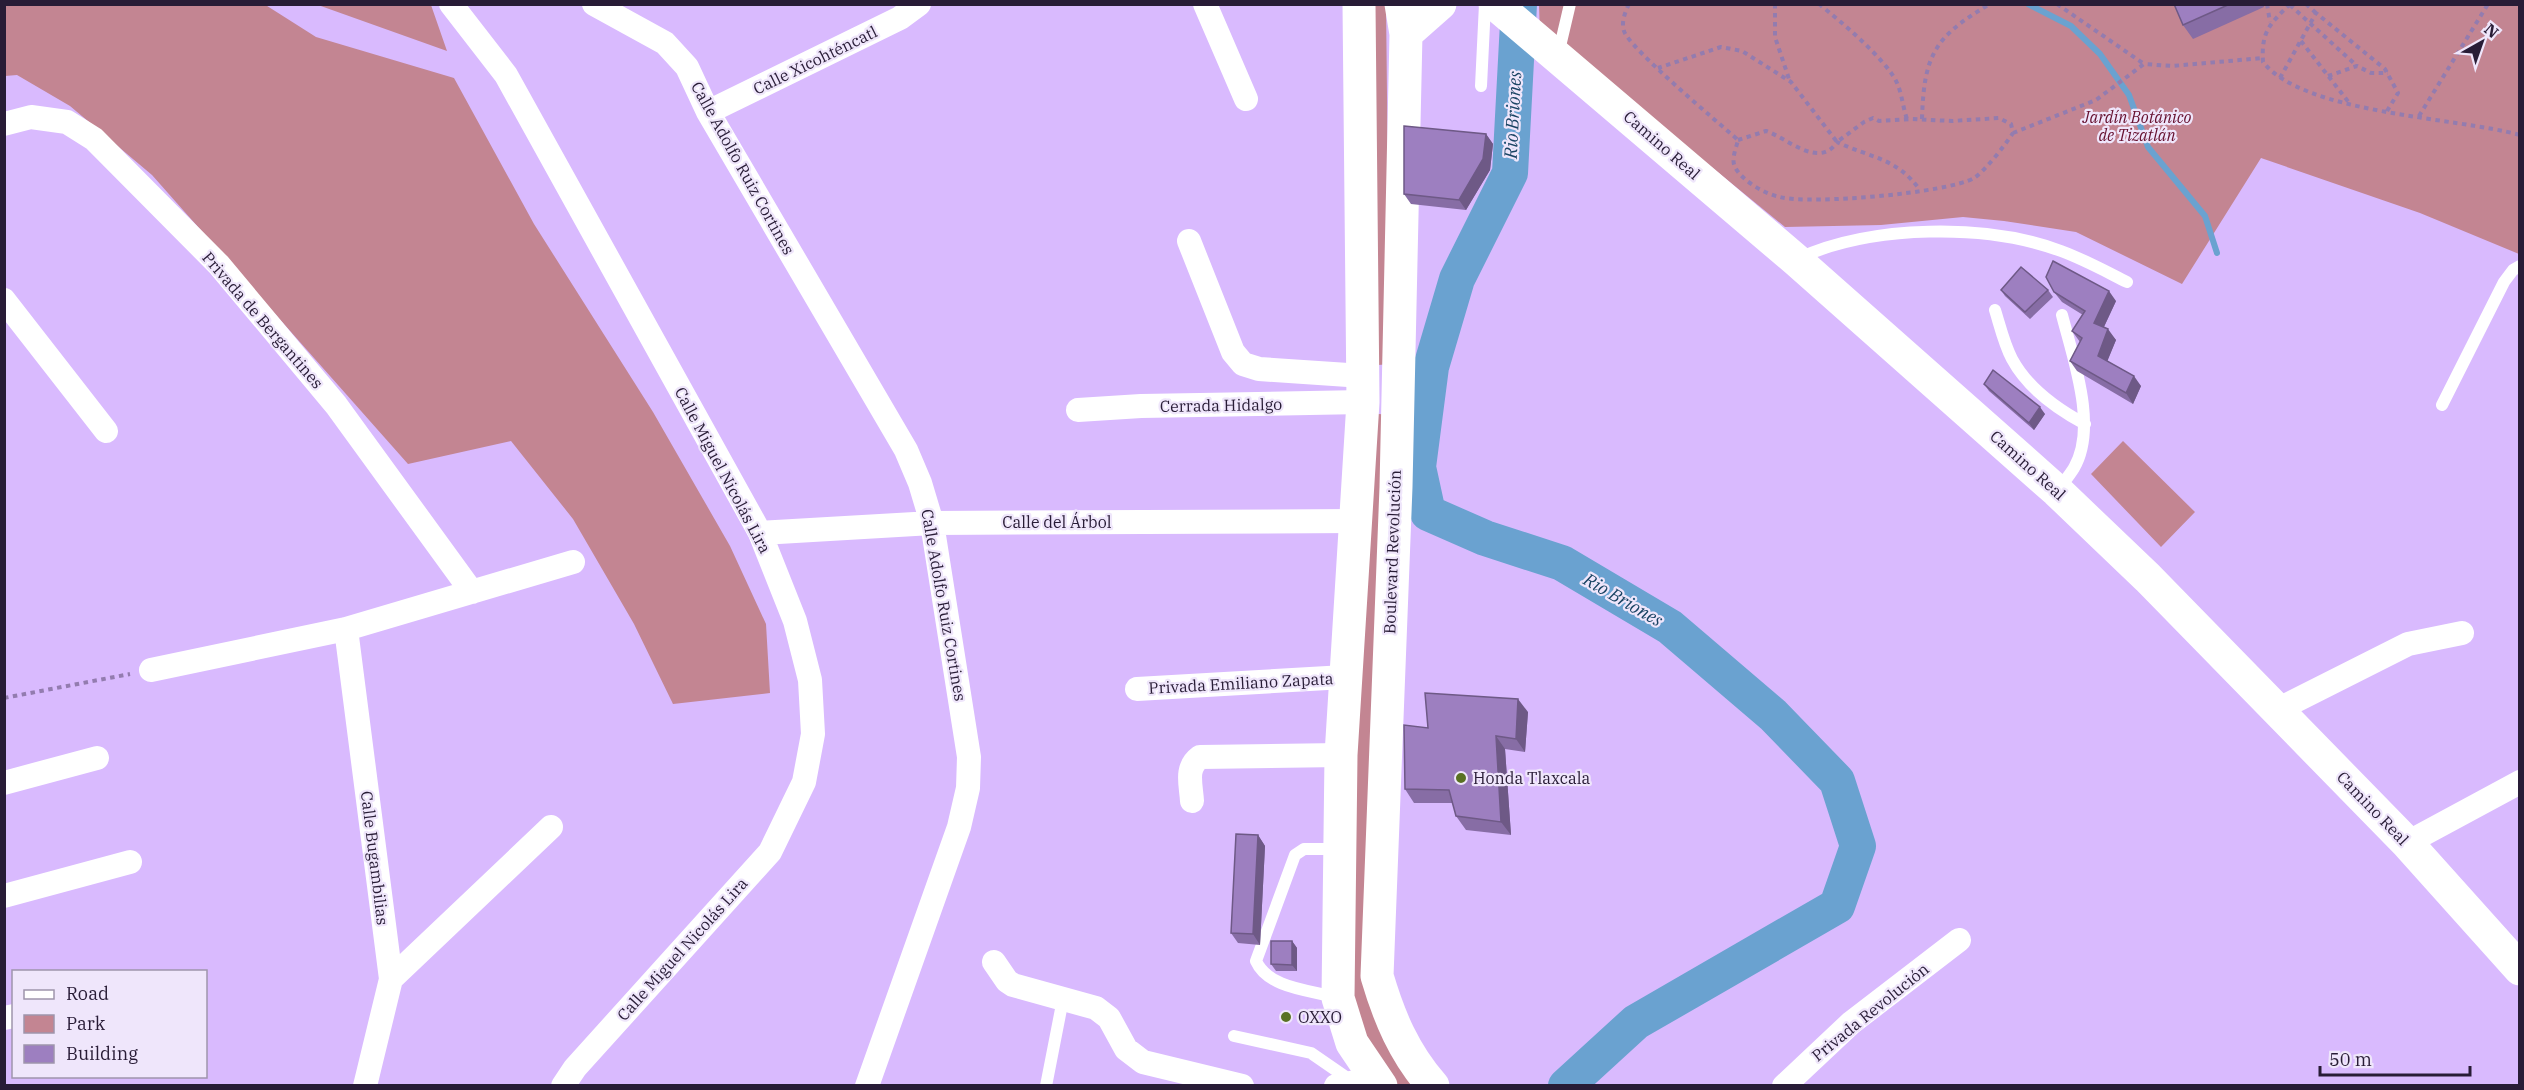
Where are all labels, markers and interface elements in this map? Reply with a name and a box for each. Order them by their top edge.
north arrow [2452,12,2512,72]
text: N [2480,19,2503,42]
street label: Calle Xicohténcatl [750,21,880,99]
water label: Rio Briones [1499,70,1526,160]
street label: Calle Adolfo Ruiz Cortines [687,78,799,258]
street label: Camino Real [1620,106,1705,184]
park label: Jardín Botánico de Tizatlán [2082,107,2192,145]
street label: Privada de Bergantines [198,248,328,392]
street label: Calle Miguel Nicolás Lira [671,383,776,557]
street label: Cerrada Hidalgo [1160,394,1282,416]
street label: Camino Real [1986,426,2070,504]
street label: Boulevard Revolución [1379,470,1405,634]
street label: Calle Adolfo Ruiz Cortines [917,507,971,703]
street label: Calle del Árbol [1002,511,1112,532]
water label: Rio Briones [1579,567,1667,632]
street label: Privada Emiliano Zapata [1148,668,1334,698]
street label: Camino Real [2333,767,2413,849]
place label: Honda Tlaxcala [1473,768,1590,788]
marker: Honda Tlaxcala [1454,771,1468,785]
street label: Calle Bugambilias [357,790,393,926]
street label: Calle Miguel Nicolás Lira [612,873,752,1025]
street label: Privada Revolución [1807,959,1933,1065]
legend [12,970,207,1078]
text: Road [66,982,109,1005]
place label: OXXO [1298,1007,1342,1027]
marker: OXXO [1279,1010,1293,1024]
text: Park [66,1012,106,1035]
scale bar [2320,1039,2470,1077]
text: Building [66,1042,138,1065]
text: 50 m [2329,1048,2372,1071]

